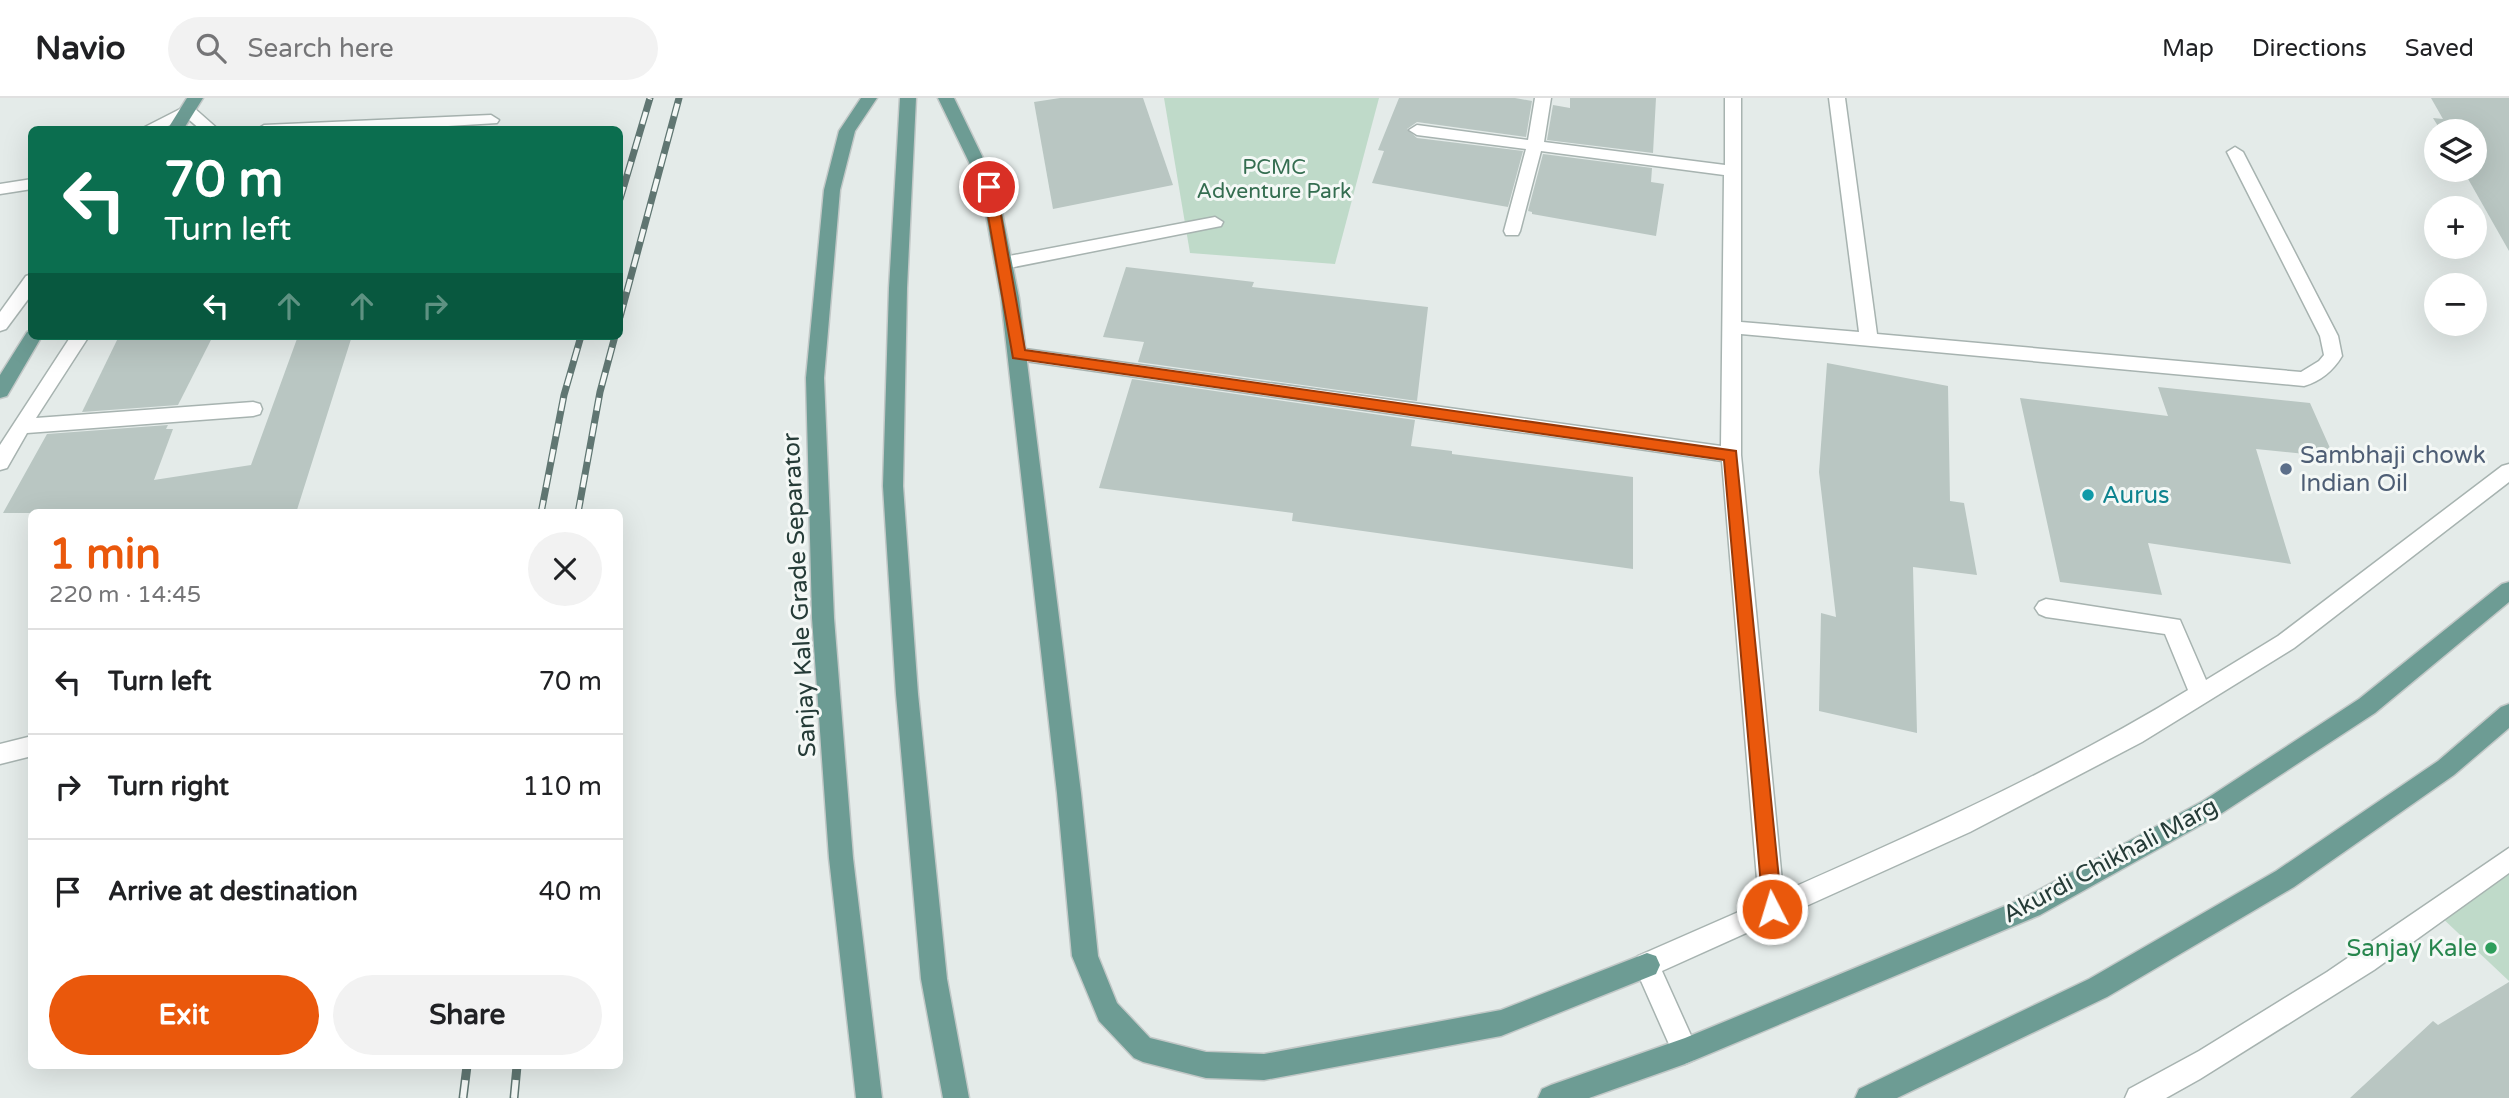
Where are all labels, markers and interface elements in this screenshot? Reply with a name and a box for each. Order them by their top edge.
search box [168,17,658,80]
text: Navio [35,29,126,68]
icon: search [192,29,230,67]
text: Search here [248,33,394,64]
text: Map [2162,34,2214,63]
text: Directions [2252,34,2367,63]
text: Saved [2405,34,2474,63]
map controls [2424,119,2487,336]
button: layers [2424,119,2487,182]
text: 70 m [164,151,283,210]
icon: left [49,154,140,245]
park label: PCMC Adventure Park [1197,155,1351,204]
pin [959,157,1019,217]
icon: arrive [970,168,1008,206]
button: + [2424,196,2487,259]
text: Turn left [164,211,291,249]
button: − [2424,273,2487,336]
icon: left [197,287,235,325]
icon: ahead [270,287,308,325]
icon: ahead [343,287,381,325]
icon: right [416,287,454,325]
street label: Sanjay Kale Grade Separator [776,431,822,758]
place label: Sambhaji chowk Indian Oil [2300,441,2486,498]
marker: Sambhaji chowk Indian Oil [2278,461,2294,477]
place label: Aurus [2102,481,2170,510]
marker: Aurus [2080,487,2096,503]
text: 1 min [49,529,161,580]
button: close [528,532,602,606]
text: 220 m · 14:45 [49,581,201,609]
icon: left [49,663,87,701]
text: Turn left [108,666,211,697]
text: 70 m [539,666,602,697]
icon: right [49,768,87,806]
text: Turn right [108,771,229,802]
text: 110 m [522,771,602,802]
street label: Akurdi Chikhali Marg [1998,792,2223,929]
position arrow [1735,872,1809,946]
icon: arrive [49,873,87,911]
text: Arrive at destination [108,876,358,907]
text: 40 m [539,876,602,907]
place label: Sanjay Kale [2346,934,2477,963]
marker: Sanjay Kale [2483,940,2499,956]
button: Exit [49,975,319,1055]
button: Share [333,975,602,1055]

